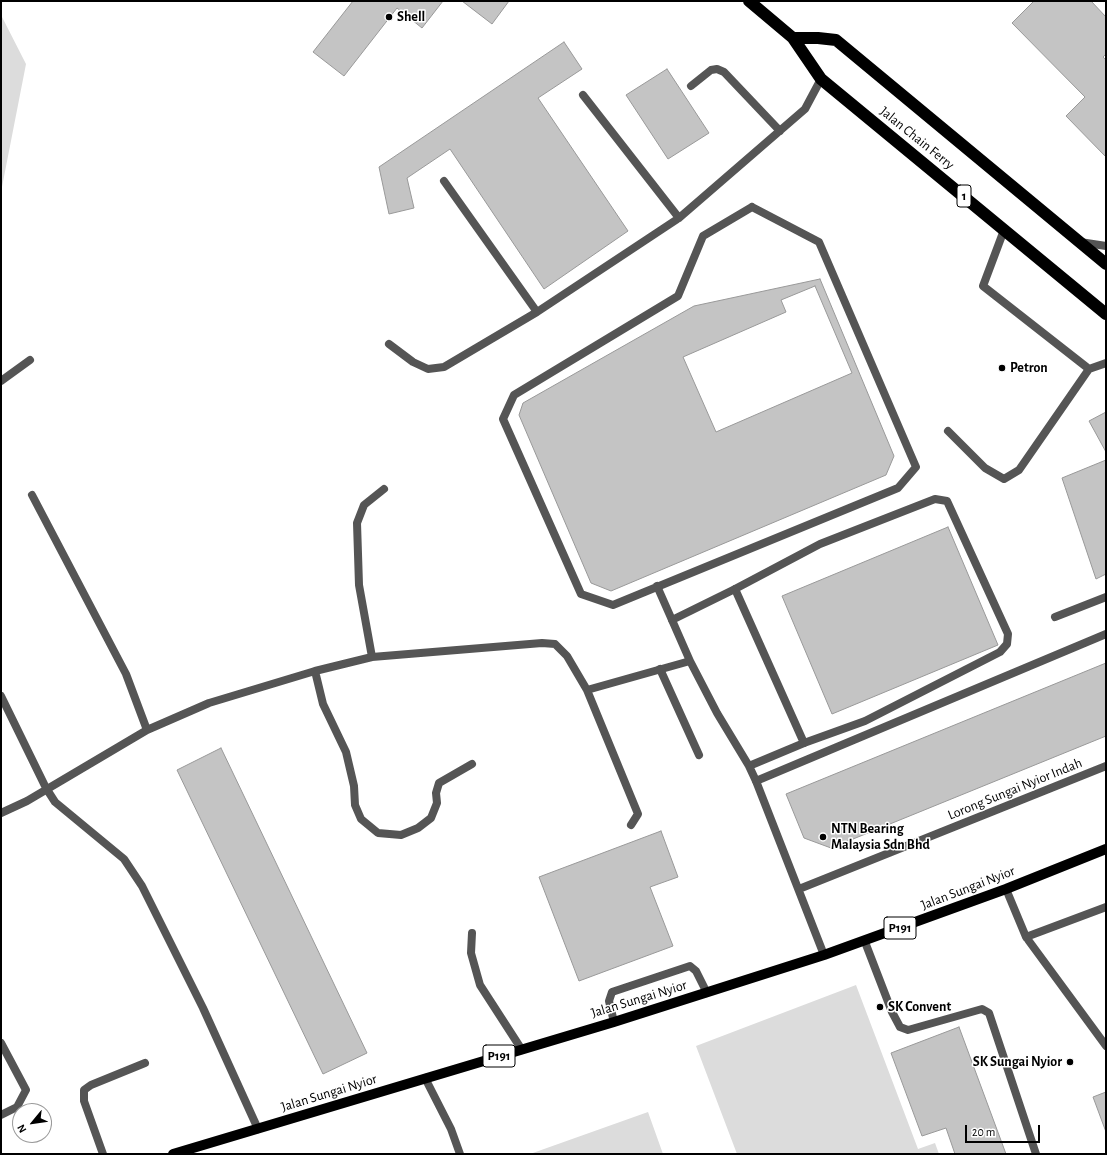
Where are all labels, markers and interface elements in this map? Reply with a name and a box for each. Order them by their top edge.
place label: Shell [397,9,425,25]
marker: Shell [384,12,394,22]
street label: Jalan Chain Ferry [876,103,958,173]
road number: 1 [957,185,971,207]
place label: Petron [1010,360,1048,376]
marker: Petron [997,363,1007,373]
street label: Lorong Sungai Nyior Indah [945,754,1085,824]
place label: NTN Bearing Malaysia Sdn Bhd [831,821,930,854]
marker: NTN Bearing Malaysia Sdn Bhd [818,832,828,842]
street label: Jalan Sungai Nyior [919,862,1017,914]
road number: P191 [884,917,916,939]
street label: Jalan Sungai Nyior [589,976,689,1022]
place label: SK Convent [888,999,951,1015]
marker: SK Convent [875,1002,885,1012]
road number: P191 [483,1045,515,1067]
place label: SK Sungai Nyior [973,1054,1062,1070]
marker: SK Sungai Nyior [1065,1057,1075,1067]
street label: Jalan Sungai Nyior [279,1070,379,1116]
north arrow [12,1103,52,1143]
scale bar [967,1117,1042,1143]
text: N [15,1123,29,1135]
text: 20 m [972,1126,995,1138]

